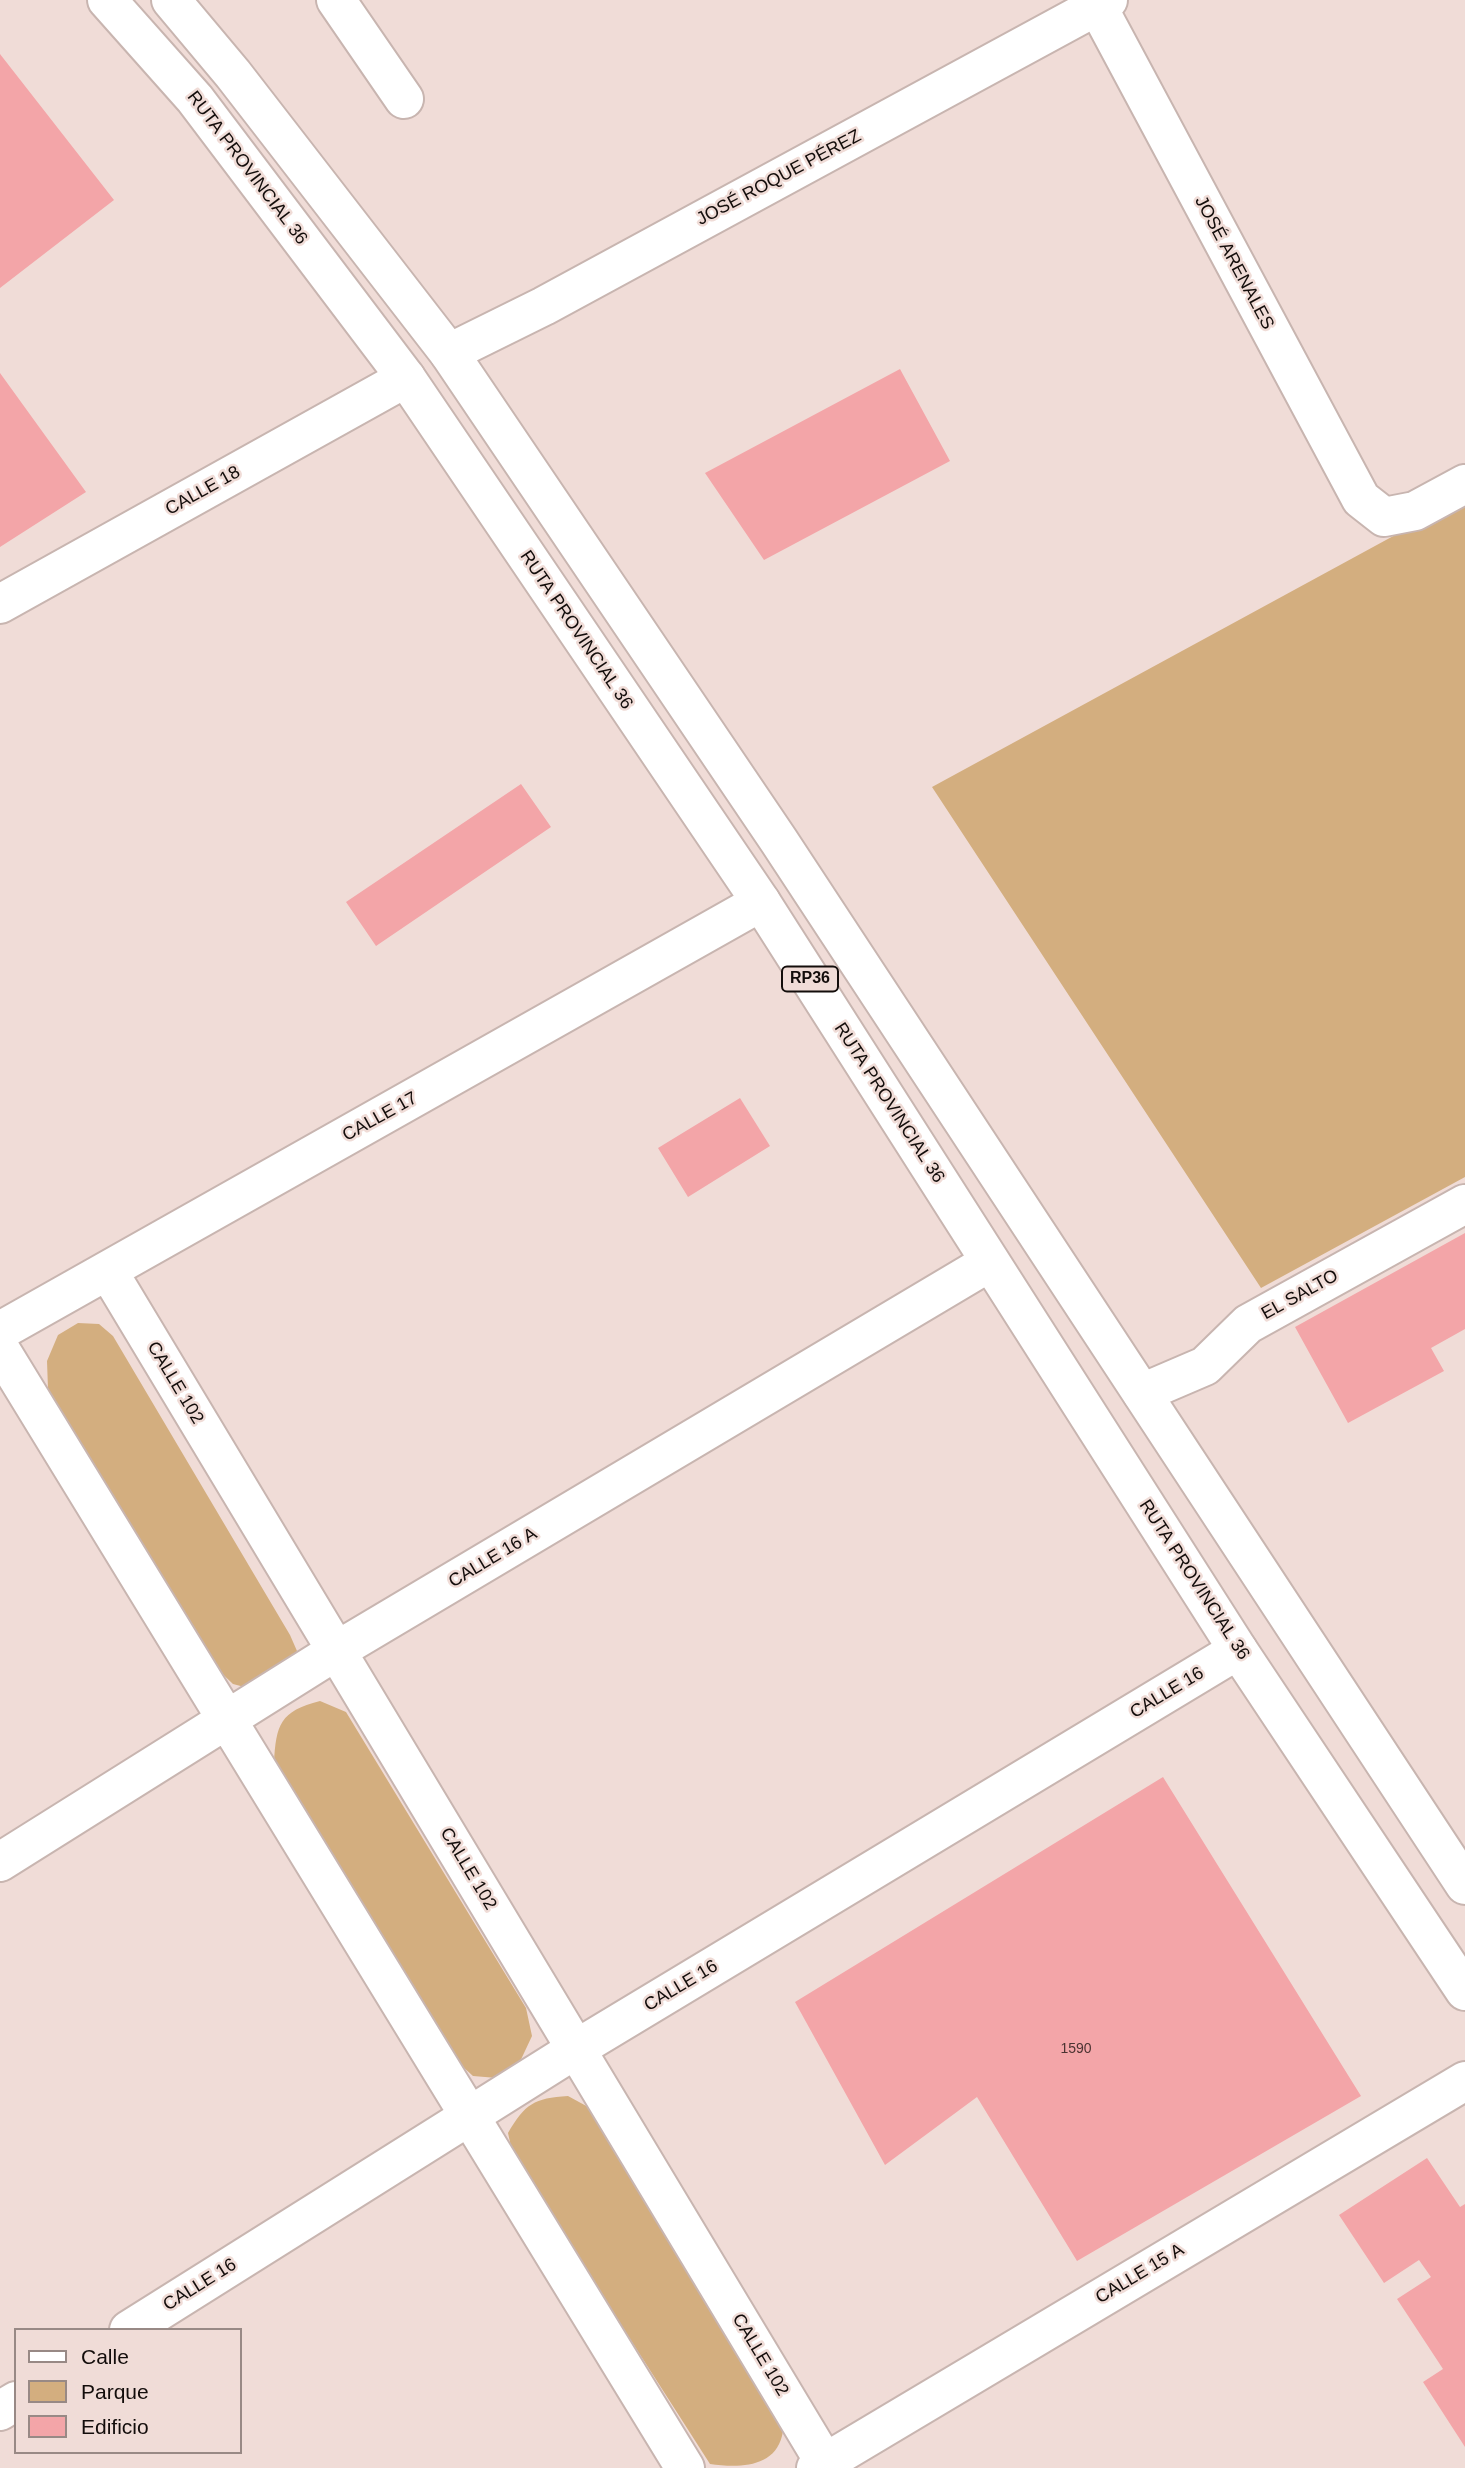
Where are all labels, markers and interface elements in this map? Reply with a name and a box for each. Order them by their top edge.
street label: RUTA PROVINCIAL 36 [182,87,312,249]
street label: JOSÉ ROQUE PÉREZ [693,125,865,231]
street label: JOSÉ ARENALES [1190,193,1278,333]
street label: CALLE 18 [162,462,244,520]
street label: RUTA PROVINCIAL 36 [515,547,637,713]
road number: RP36 [782,967,838,992]
street label: RUTA PROVINCIAL 36 [829,1019,949,1187]
street label: CALLE 17 [339,1088,421,1146]
street label: EL SALTO [1258,1265,1342,1325]
street label: CALLE 102 [142,1338,208,1428]
street label: RUTA PROVINCIAL 36 [1134,1496,1254,1664]
street label: CALLE 16 A [445,1523,541,1593]
street label: CALLE 16 [1126,1663,1208,1723]
street label: CALLE 102 [435,1824,501,1914]
street label: CALLE 16 [640,1956,722,2016]
house number: 1590 [1060,2041,1092,2057]
street label: CALLE 15 A [1092,2239,1188,2309]
street label: CALLE 16 [159,2254,241,2316]
street label: CALLE 102 [727,2310,793,2400]
legend [14,2328,242,2454]
text: Calle [81,2345,129,2368]
text: Parque [81,2380,149,2403]
text: Edificio [81,2415,149,2438]

